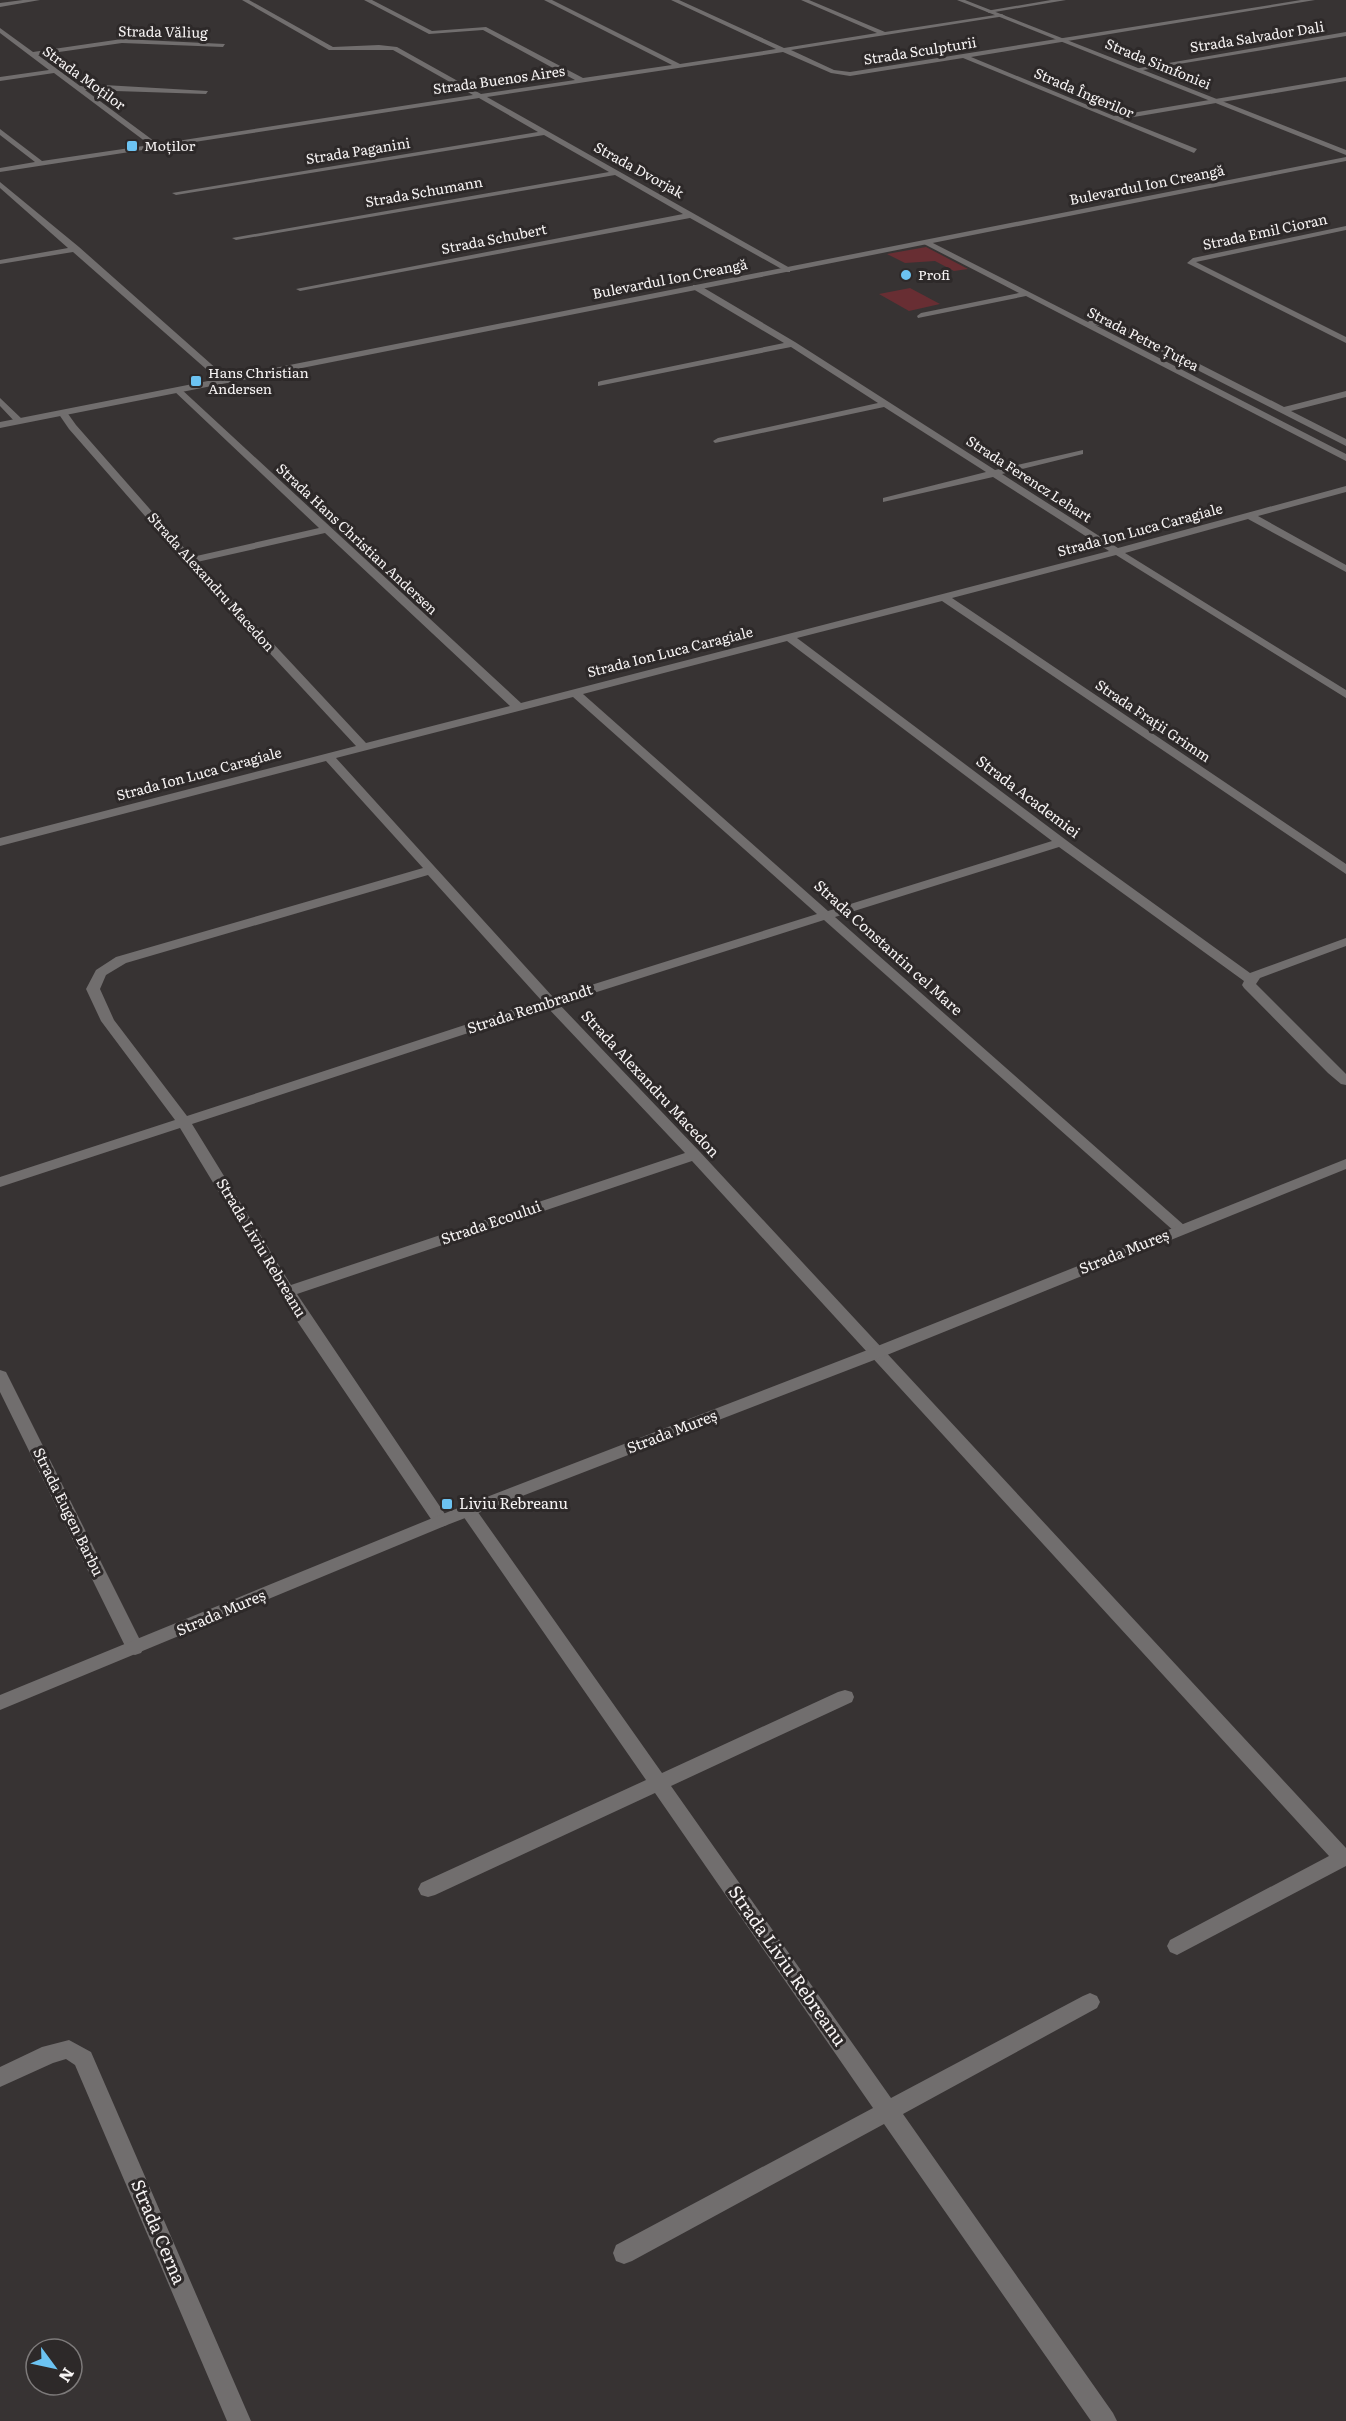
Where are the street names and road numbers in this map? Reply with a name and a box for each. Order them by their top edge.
street label: Strada Salvador Dali [1188,15,1326,57]
street label: Strada Văliug [118,20,208,42]
street label: Strada Sculpturii [862,31,978,69]
street label: Strada Simfoniei [1103,33,1215,94]
street label: Strada Moților [39,40,130,114]
street label: Strada Buenos Aires [432,60,566,98]
street label: Strada Îngerilor [1031,62,1138,122]
street label: Strada Paganini [304,132,412,168]
street label: Strada Dvorjak [591,136,688,202]
street label: Bulevardul Ion Creangă [1068,159,1226,209]
street label: Strada Schumann [363,171,484,211]
street label: Strada Emil Cioran [1201,208,1329,254]
street label: Strada Schubert [439,218,549,258]
street label: Bulevardul Ion Creangă [591,253,749,303]
street label: Strada Petre Țuțea [1084,301,1203,375]
street label: Strada Ferencz Lehart [963,430,1097,527]
street label: Strada Hans Christian Andersen [273,458,443,619]
street label: Strada Ion Luca Caragiale [1055,497,1225,561]
street label: Strada Alexandru Macedon [144,507,280,655]
street label: Strada Ion Luca Caragiale [585,621,755,681]
street label: Strada Frații Grimm [1092,674,1216,767]
street label: Strada Ion Luca Caragiale [114,741,284,805]
street label: Strada Academiei [972,749,1086,843]
street label: Strada Constantin cel Mare [810,874,969,1020]
street label: Strada Rembrandt [464,976,595,1039]
street label: Strada Alexandru Macedon [576,1004,726,1162]
street label: Strada Liviu Rebreanu [212,1173,313,1322]
street label: Strada Ecoului [437,1194,544,1249]
street label: Strada Mureș [1075,1222,1172,1279]
street label: Strada Mureș [623,1403,720,1458]
street label: Strada Eugen Barbu [28,1443,111,1580]
street label: Strada Mureș [172,1582,269,1641]
street label: Strada Liviu Rebreanu [723,1879,854,2051]
street label: Strada Cerna [125,2175,194,2288]

